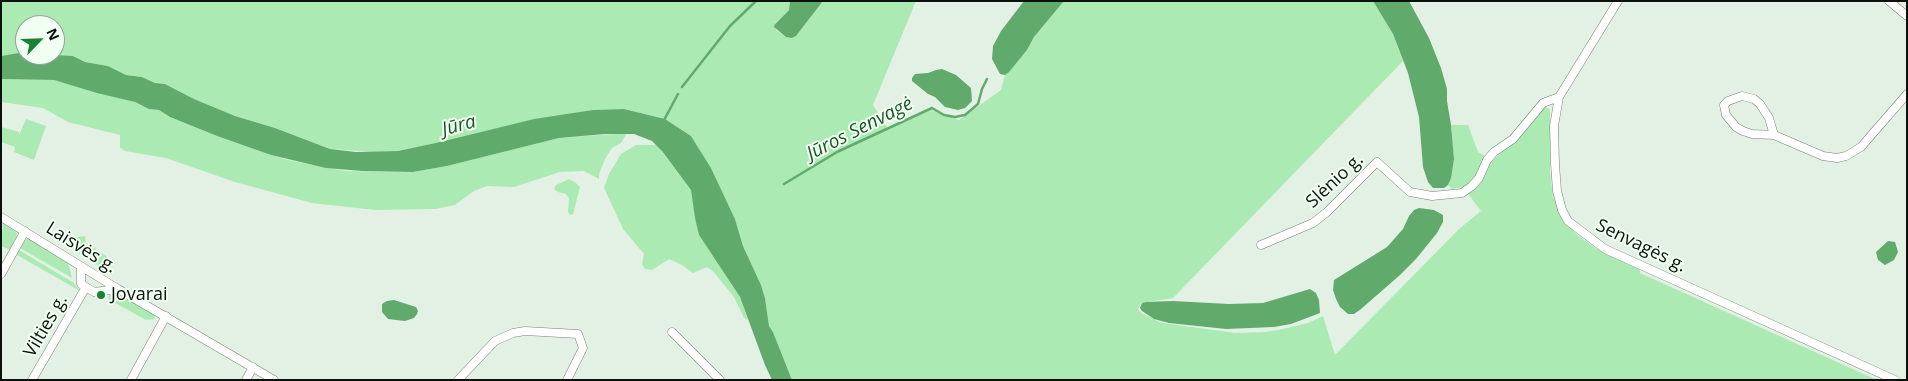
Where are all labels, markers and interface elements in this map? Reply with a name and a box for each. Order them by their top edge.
north arrow [15,15,65,65]
text: N [42,25,64,43]
water label: Jūros Senvagė [803,92,917,166]
water label: Jūra [439,111,479,141]
street label: Slėnio g. [1302,149,1368,213]
street label: Senvagės g. [1592,215,1690,277]
street label: Laisvės g. [42,218,120,278]
place label: Jovarai [111,284,168,306]
marker: Jovarai [95,289,107,301]
street label: Vilties g. [19,291,73,361]

